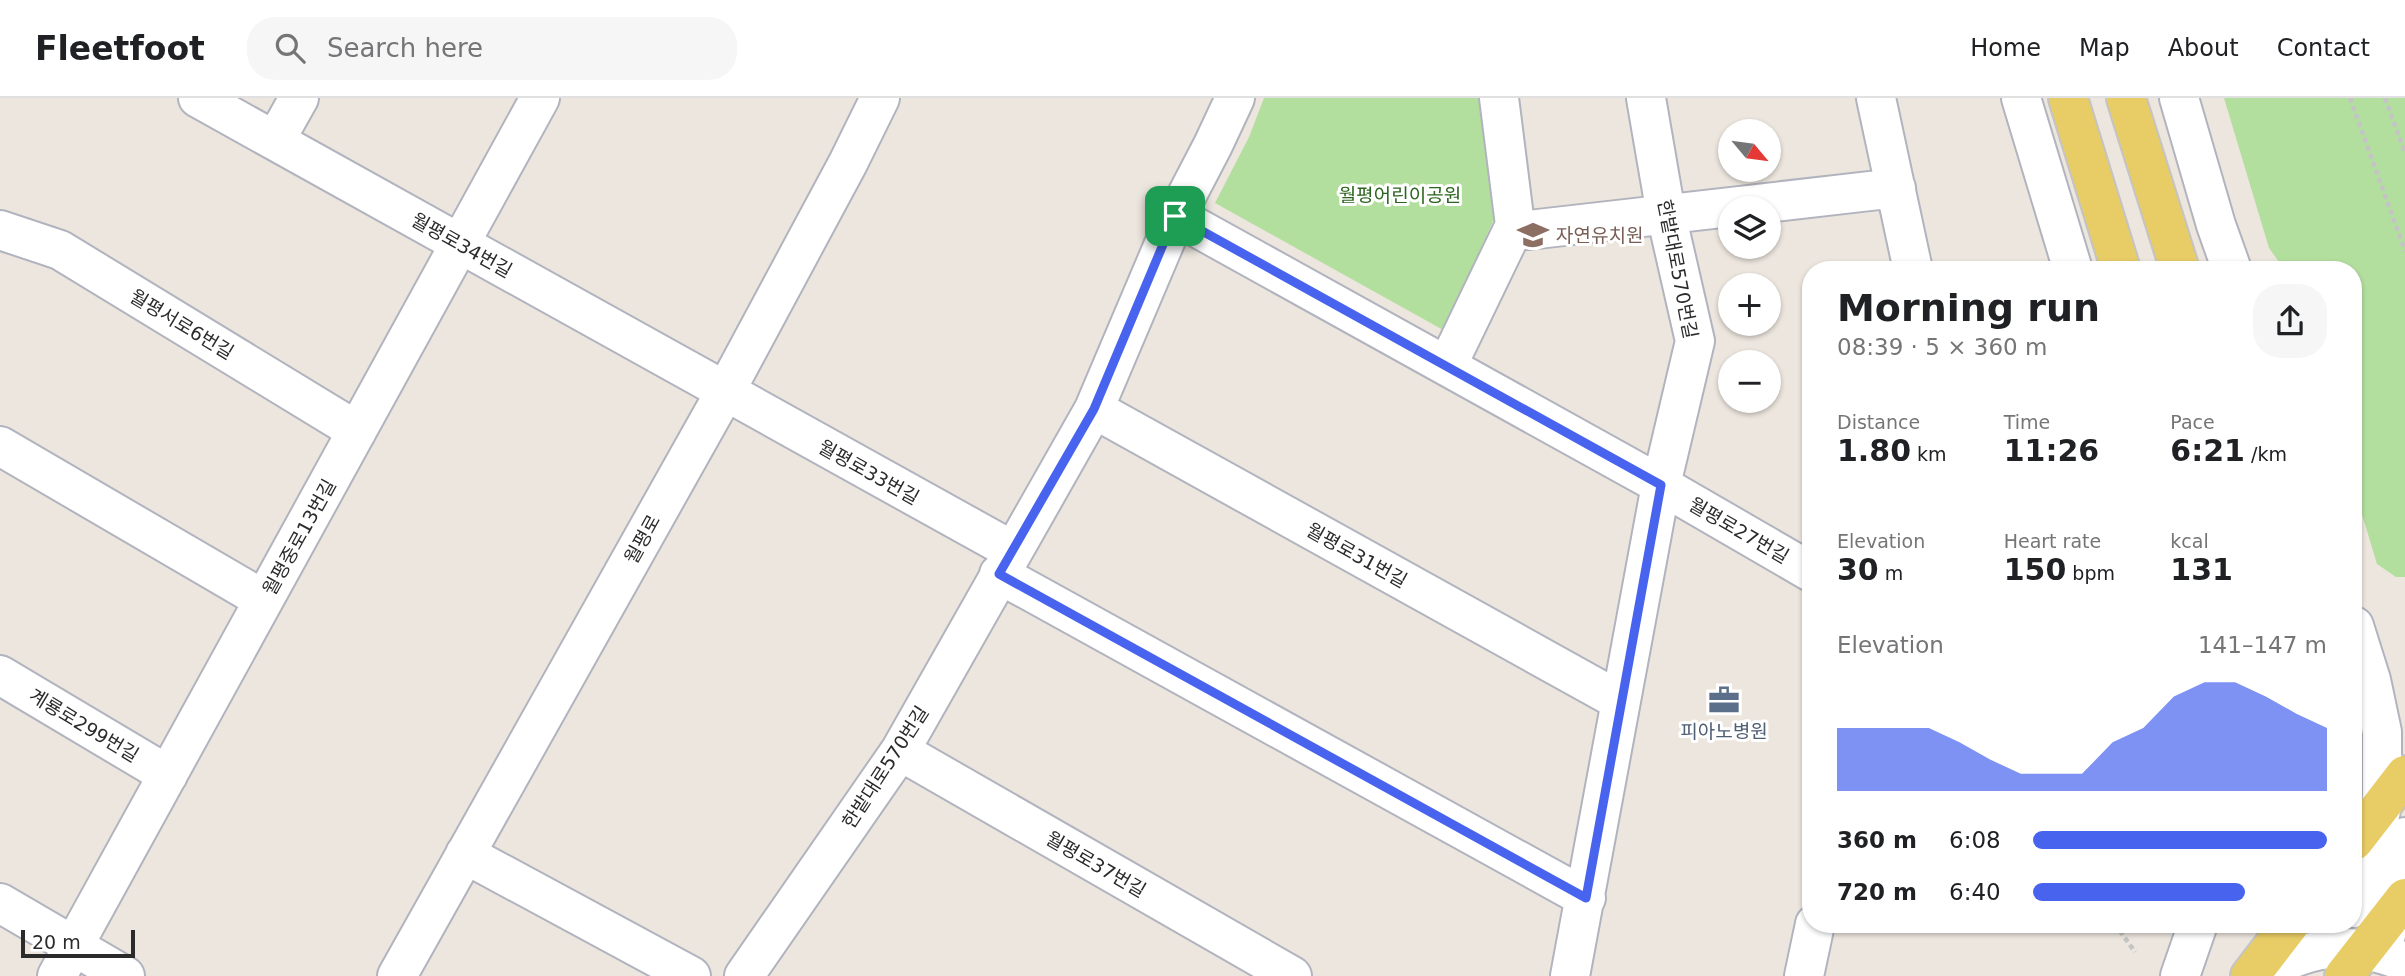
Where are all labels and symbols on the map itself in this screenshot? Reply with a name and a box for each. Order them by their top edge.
north arrow [1718,119,1782,182]
park label: 월평어린이공원 [1339,184,1461,206]
pin [1145,186,1205,246]
street label: 한밭대로570번길 [1654,198,1702,340]
street label: 월평로34번길 [408,208,516,282]
school or university icon: 자연유치원 [1516,218,1550,252]
place label: 자연유치원 [1556,224,1643,246]
street label: 월평서로6번길 [126,284,238,364]
street label: 월평로33번길 [815,435,923,509]
street label: 월평중로13번길 [258,475,340,599]
street label: 월평로27번길 [1685,493,1793,567]
street label: 월평로 [620,511,664,567]
street label: 월평로31번길 [1303,518,1411,592]
office icon: 피아노병원 [1707,683,1741,717]
street label: 계룡로299번길 [25,684,143,766]
street label: 한밭대로570번길 [837,702,933,832]
place label: 피아노병원 [1680,720,1768,742]
street label: 월평로37번길 [1042,827,1150,901]
scale bar [21,927,135,959]

